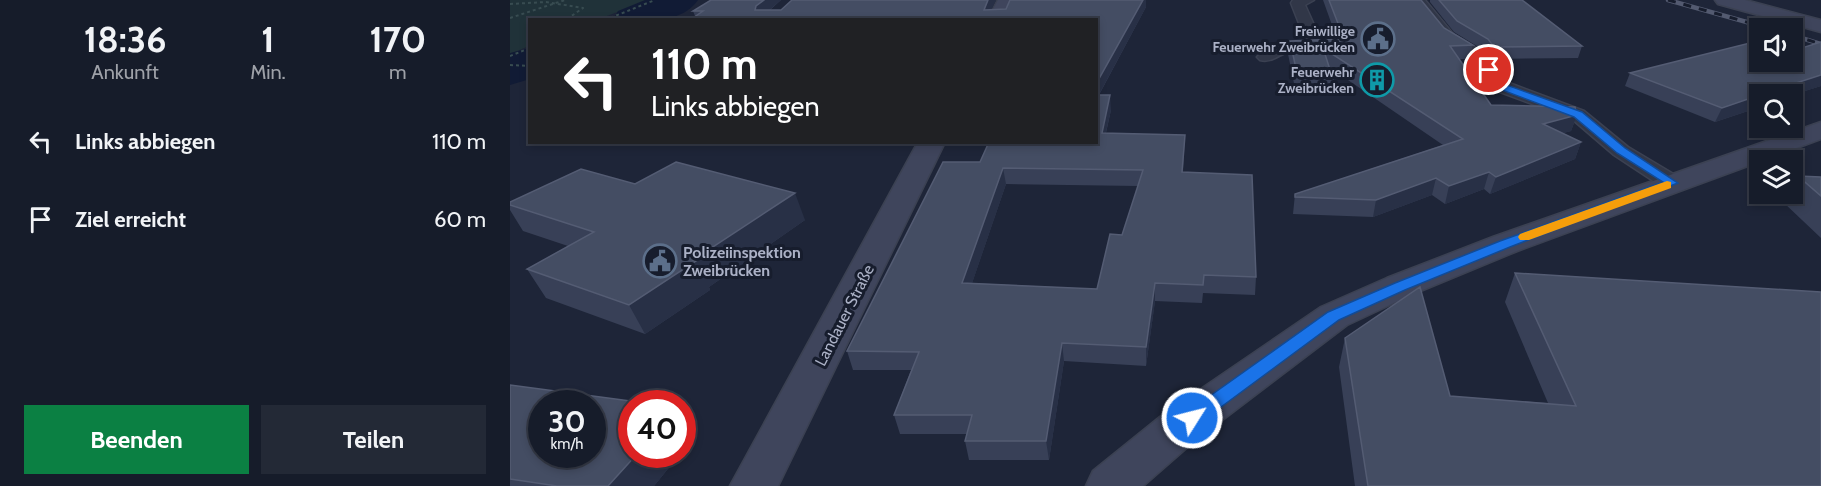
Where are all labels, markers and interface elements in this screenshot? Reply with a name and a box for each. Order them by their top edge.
text: 18:36 [84,17,166,61]
text: 1 [261,17,275,61]
text: 170 [369,17,426,61]
map controls [1749,18,1803,204]
button: sound [1749,18,1803,72]
public building icon: Freiwillige Feuerwehr Zweibrücken [1360,21,1396,57]
place label: Freiwillige Feuerwehr Zweibrücken [1212,22,1355,56]
text: 110 m [651,38,758,90]
icon: left [552,42,630,120]
pin [1463,44,1514,95]
icon: arrive [1472,53,1505,86]
text: Ankunft [91,60,159,84]
text: Min. [250,60,286,84]
text: m [389,60,407,84]
building icon: Feuerwehr Zweibrücken [1359,62,1395,98]
place label: Feuerwehr Zweibrücken [1278,63,1354,97]
button: search [1749,84,1803,138]
text: Links abbiegen [651,90,820,123]
icon: left [24,125,57,158]
text: Links abbiegen [75,128,215,155]
text: 110 m [432,128,486,155]
button: layers [1749,150,1803,204]
icon: arrive [24,203,57,236]
text: Ziel erreicht [75,206,186,233]
text: 60 m [434,206,486,233]
public building icon: Polizeiinspektion Zweibrücken [642,243,678,279]
place label: Polizeiinspektion Zweibrücken [683,243,801,280]
street label: Landauer Straße [811,262,878,369]
position arrow [1160,386,1224,450]
speed limit sign: 40 [618,390,696,468]
text: 30 [548,403,586,440]
button: Beenden [24,405,249,474]
button: Teilen [261,405,486,474]
text: km/h [551,435,583,453]

